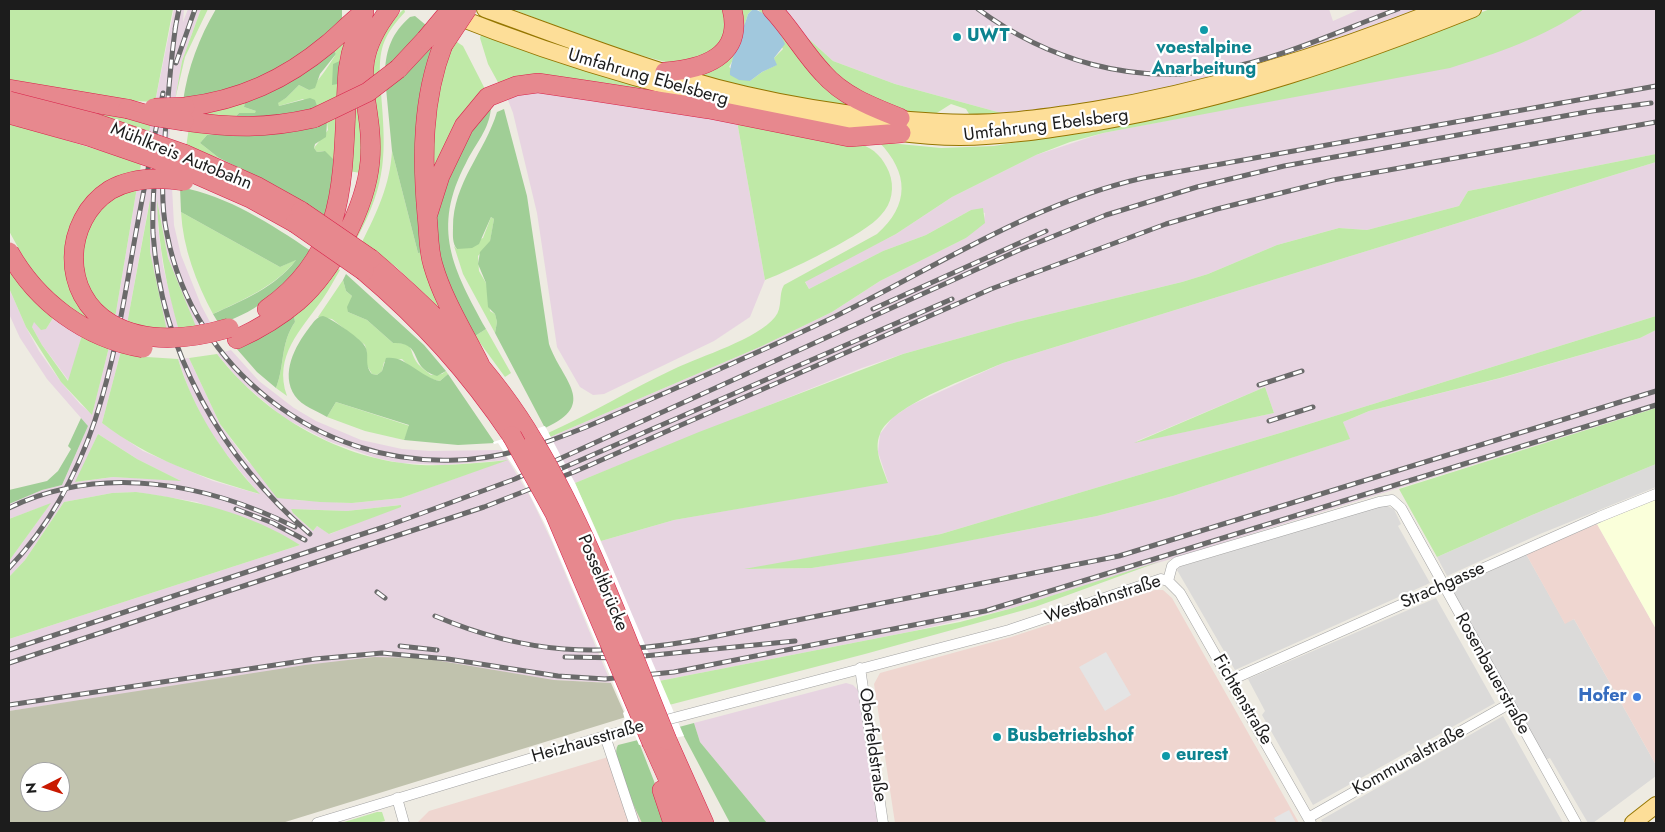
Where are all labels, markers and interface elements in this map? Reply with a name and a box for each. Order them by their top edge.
marker: voestalpine Anarbeitung [1198,24,1210,36]
place label: UWT [967,26,1010,48]
marker: UWT [951,31,963,43]
place label: voestalpine Anarbeitung [1152,38,1256,80]
street label: Umfahrung Ebelsberg [565,45,731,111]
street label: Umfahrung Ebelsberg [962,105,1130,147]
street label: Mühlkreis Autobahn [107,119,255,195]
street label: Posseltbrücke [572,531,632,635]
street label: Strachgasse [1398,558,1488,614]
street label: Westbahnstraße [1042,571,1164,629]
street label: Rosenbauerstraße [1450,609,1534,739]
street label: Fichtenstraße [1207,651,1277,749]
place label: Hofer [1578,686,1627,708]
street label: Oberfeldstraße [853,687,891,803]
marker: Hofer [1631,691,1643,703]
street label: Heizhausstraße [529,716,647,768]
street label: Kommunalstraße [1349,721,1469,801]
place label: Busbetriebshof [1007,726,1134,748]
marker: Busbetriebshof [991,731,1003,743]
place label: eurest [1176,745,1228,767]
marker: eurest [1160,750,1172,762]
north arrow [20,762,70,812]
text: N [21,782,42,795]

